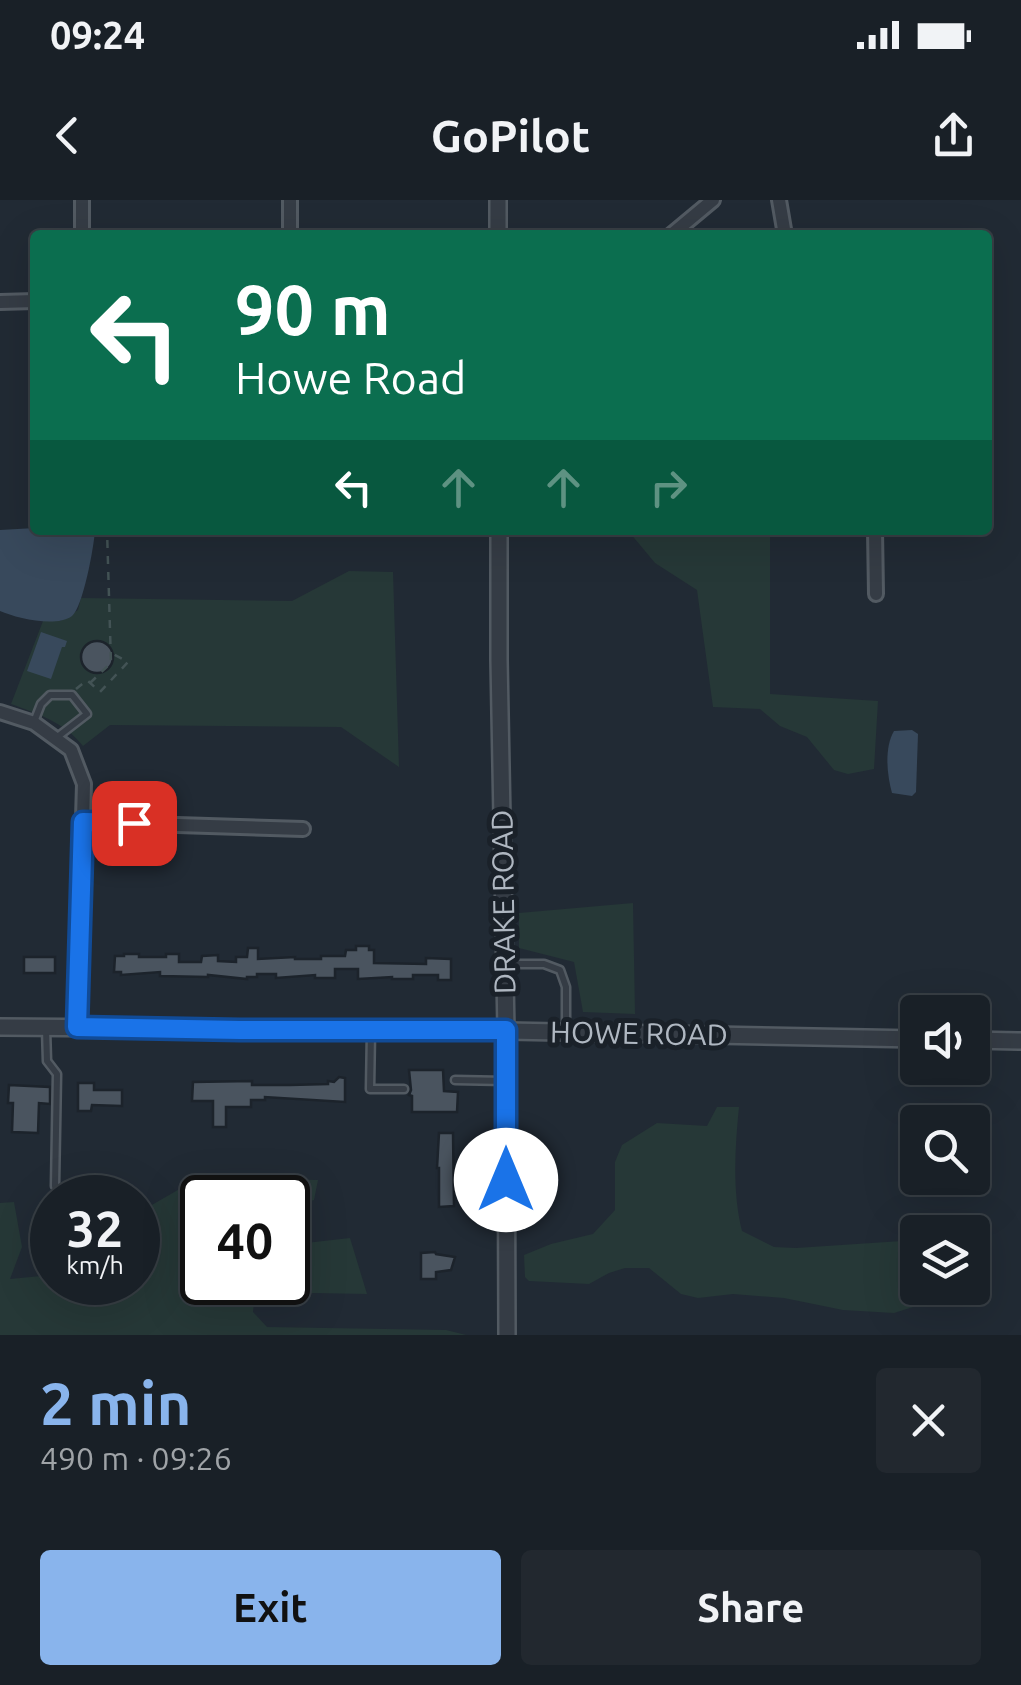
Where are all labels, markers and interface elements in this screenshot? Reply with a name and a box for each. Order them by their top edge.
text: 09:24 [50,14,145,56]
icon: back [40,108,95,163]
icon: share [926,108,981,163]
text: GoPilot [431,110,590,161]
icon: left [70,270,200,400]
text: 90 m [235,270,391,348]
text: Howe Road [235,352,466,403]
icon: left [326,460,381,515]
icon: ahead [431,460,486,515]
icon: ahead [536,460,591,515]
icon: right [641,460,696,515]
pin [92,781,177,866]
icon: arrive [107,796,162,851]
street label: DRAKE ROAD [484,809,522,995]
map controls [900,995,990,1305]
button: sound [900,995,990,1085]
street label: HOWE ROAD [550,1014,728,1052]
button: search [900,1105,990,1195]
position arrow [454,1128,558,1232]
speed limit sign: 40 [180,1175,310,1305]
text: 32 [67,1200,123,1256]
button: layers [900,1215,990,1305]
text: km/h [66,1251,124,1279]
button: close [876,1368,981,1473]
text: 2 min [40,1369,192,1436]
text: 490 m · 09:26 [40,1440,232,1476]
button: Exit [40,1550,501,1665]
button: Share [521,1550,981,1665]

